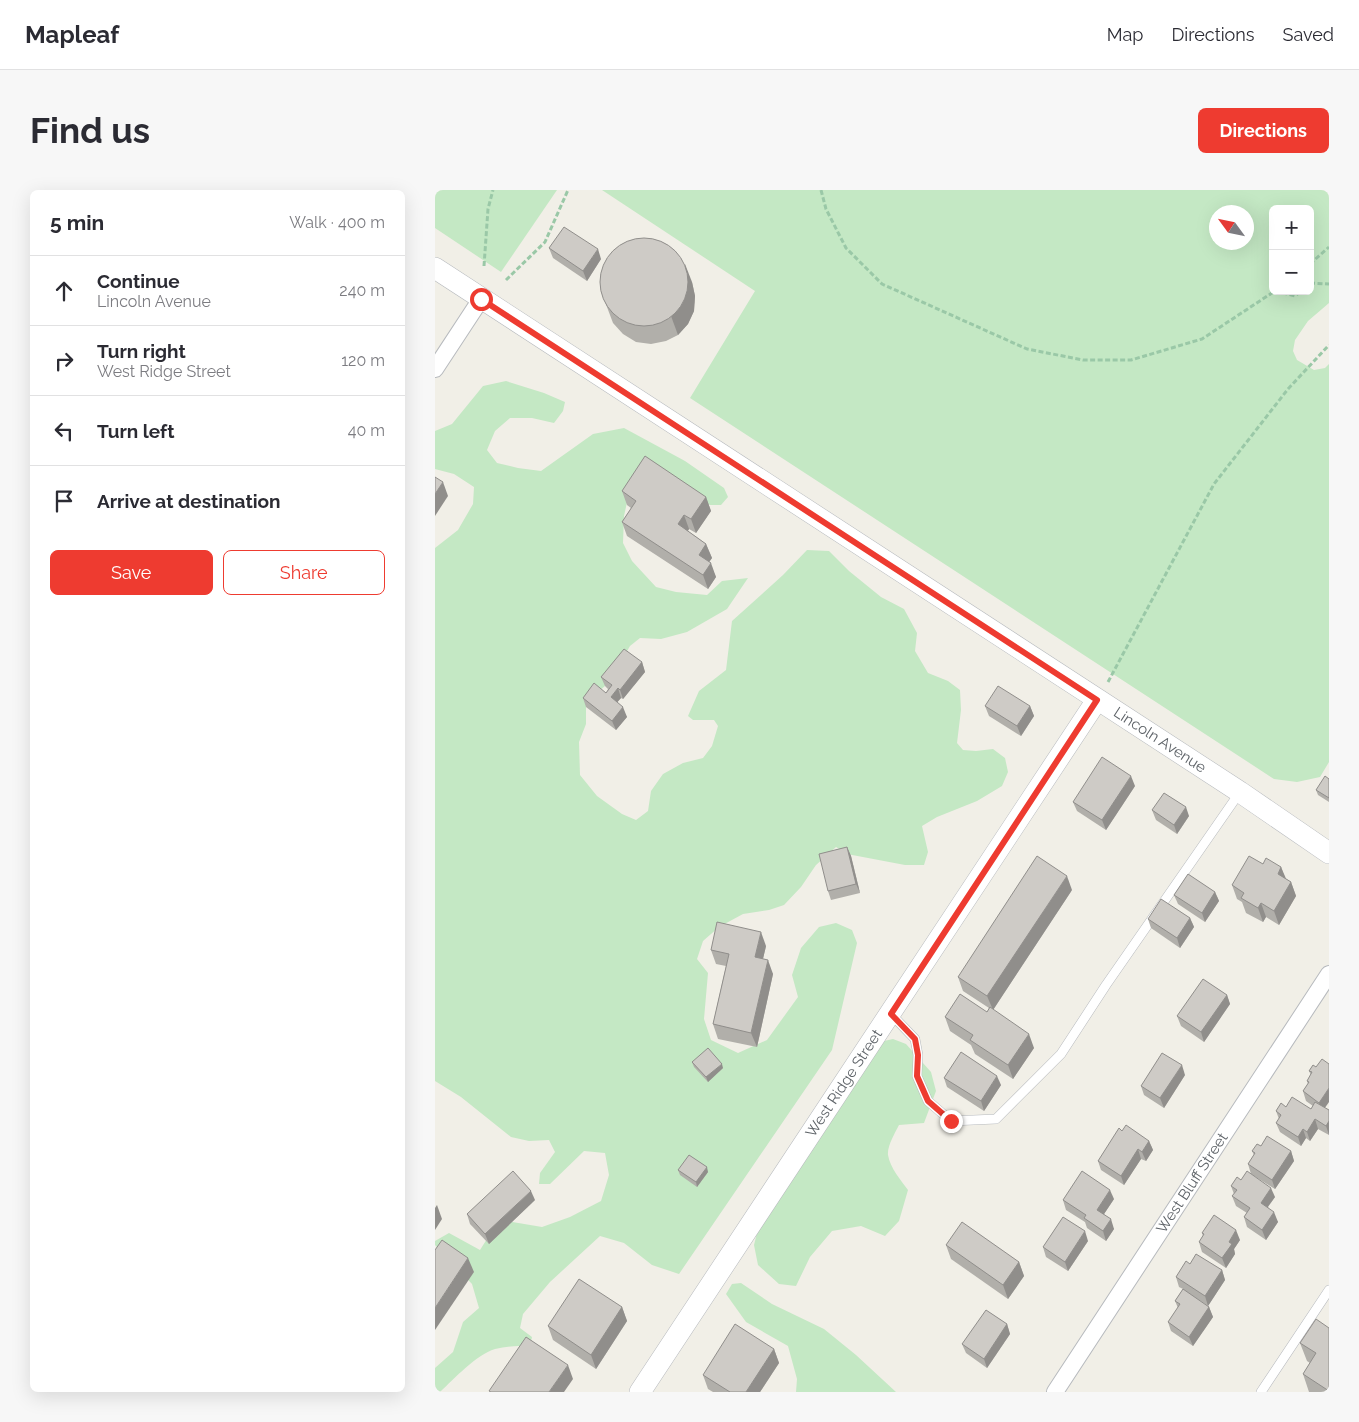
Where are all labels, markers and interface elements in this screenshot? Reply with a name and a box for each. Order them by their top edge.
text: Mapleaf [25,20,119,49]
text: Map [1107,24,1143,45]
text: Directions [1171,24,1255,45]
text: Saved [1283,24,1334,45]
button: Directions [1198,108,1329,153]
text: Find us [30,110,150,151]
north arrow [1209,205,1254,250]
map controls [1269,205,1314,295]
button: + [1269,205,1314,250]
text: 5 min [50,210,104,235]
text: Walk · 400 m [289,213,385,232]
button: − [1269,250,1314,295]
text: Continue [97,270,180,292]
icon: ahead [50,277,78,305]
text: 240 m [339,281,385,300]
route start [470,288,493,311]
text: Lincoln Avenue [97,292,211,311]
text: Turn right [97,340,186,362]
icon: right [50,347,78,375]
text: 120 m [341,351,385,370]
text: West Ridge Street [97,362,231,381]
icon: left [50,417,78,445]
text: Turn left [97,420,174,442]
text: 40 m [348,421,385,440]
icon: arrive [50,487,78,515]
text: Arrive at destination [97,490,281,512]
button: Save [50,550,213,595]
button: Share [223,550,385,595]
street label: Lincoln Avenue [1110,703,1210,777]
street label: West Ridge Street [802,1026,886,1141]
route end [940,1110,963,1133]
street label: West Bluff Street [1153,1129,1232,1237]

